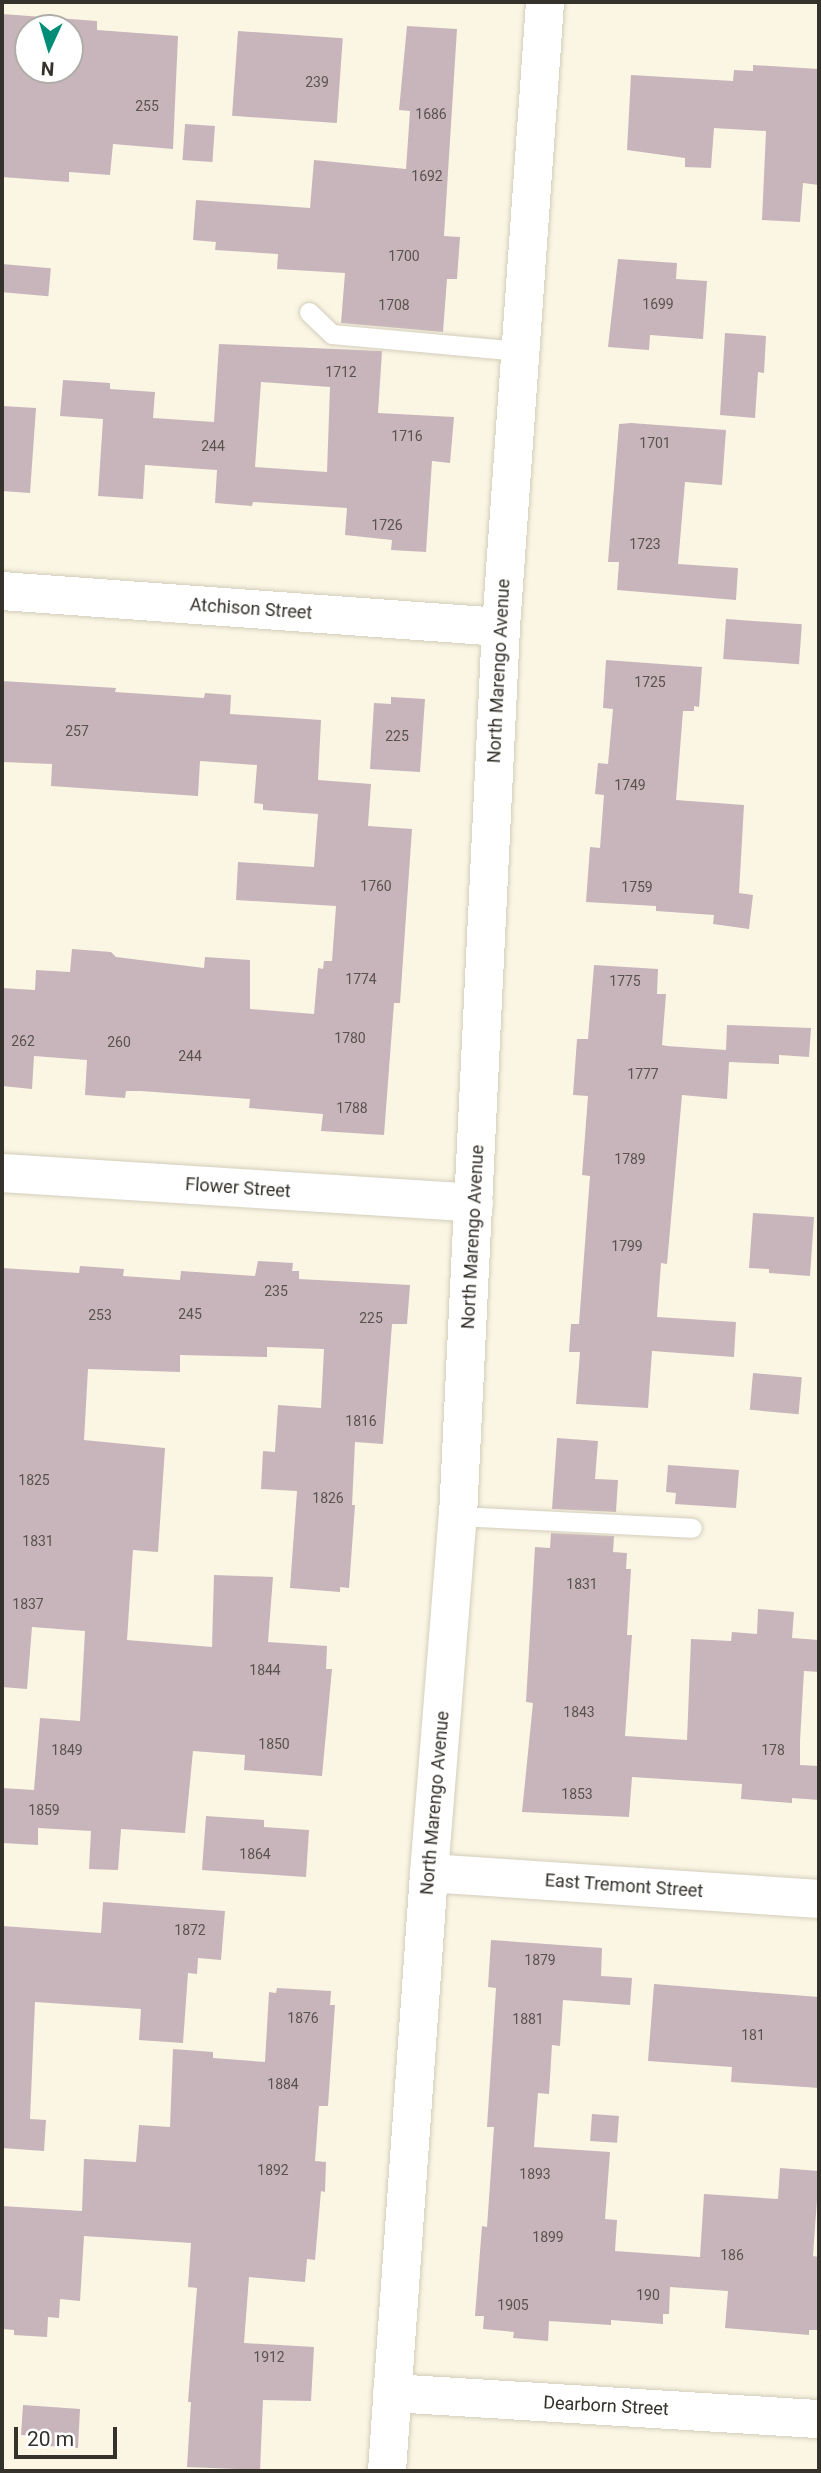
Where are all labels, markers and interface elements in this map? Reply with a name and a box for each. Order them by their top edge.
north arrow [14,14,84,84]
text: N [40,57,55,80]
house number: 239 [305,74,329,90]
house number: 255 [135,98,159,114]
house number: 1686 [415,106,447,122]
house number: 1692 [411,168,443,184]
house number: 1700 [388,248,420,264]
house number: 1699 [642,296,674,312]
house number: 1708 [378,297,410,313]
house number: 1712 [325,364,357,380]
house number: 1716 [391,428,423,444]
house number: 1701 [639,435,671,451]
house number: 244 [201,438,225,454]
house number: 1726 [371,517,403,533]
house number: 1723 [629,536,661,552]
street label: North Marengo Avenue [483,578,515,764]
street label: Atchison Street [189,594,313,624]
house number: 1725 [634,674,666,690]
house number: 257 [65,723,89,739]
house number: 225 [385,728,409,744]
house number: 1749 [614,777,646,793]
house number: 1760 [360,878,392,894]
house number: 1759 [621,879,653,895]
house number: 1774 [345,971,377,987]
house number: 1775 [609,973,641,989]
house number: 1780 [334,1030,366,1046]
house number: 262 [11,1033,35,1049]
house number: 260 [107,1034,131,1050]
house number: 244 [178,1048,202,1064]
house number: 1777 [627,1066,659,1082]
house number: 1788 [336,1100,368,1116]
street label: North Marengo Avenue [457,1144,489,1330]
house number: 1789 [614,1151,646,1167]
street label: Flower Street [185,1174,291,1202]
house number: 1799 [611,1238,643,1254]
house number: 235 [264,1283,288,1299]
house number: 245 [178,1306,202,1322]
house number: 253 [88,1307,112,1323]
house number: 225 [359,1310,383,1326]
house number: 1816 [345,1413,377,1429]
house number: 1825 [18,1472,50,1488]
house number: 1826 [312,1490,344,1506]
house number: 1831 [22,1533,54,1549]
house number: 1831 [566,1576,598,1592]
house number: 1837 [12,1596,44,1612]
house number: 1844 [249,1662,281,1678]
house number: 1843 [563,1704,595,1720]
street label: North Marengo Avenue [416,1710,454,1896]
house number: 1850 [258,1736,290,1752]
house number: 1849 [51,1742,83,1758]
house number: 178 [761,1742,785,1758]
house number: 1853 [561,1786,593,1802]
house number: 1859 [28,1802,60,1818]
house number: 1864 [239,1846,271,1862]
street label: East Tremont Street [544,1870,704,1902]
house number: 1872 [174,1922,206,1938]
house number: 1879 [524,1952,556,1968]
house number: 1876 [287,2010,319,2026]
house number: 1881 [512,2011,544,2027]
house number: 181 [741,2027,765,2043]
house number: 1884 [267,2076,299,2092]
house number: 1892 [257,2162,289,2178]
house number: 1893 [519,2166,551,2182]
house number: 1899 [532,2229,564,2245]
house number: 186 [720,2247,744,2263]
house number: 190 [636,2287,660,2303]
house number: 1905 [497,2297,529,2313]
house number: 1912 [253,2349,285,2365]
street label: Dearborn Street [543,2392,669,2420]
scale bar [18,2414,121,2458]
text: 20 m [27,2427,74,2451]

